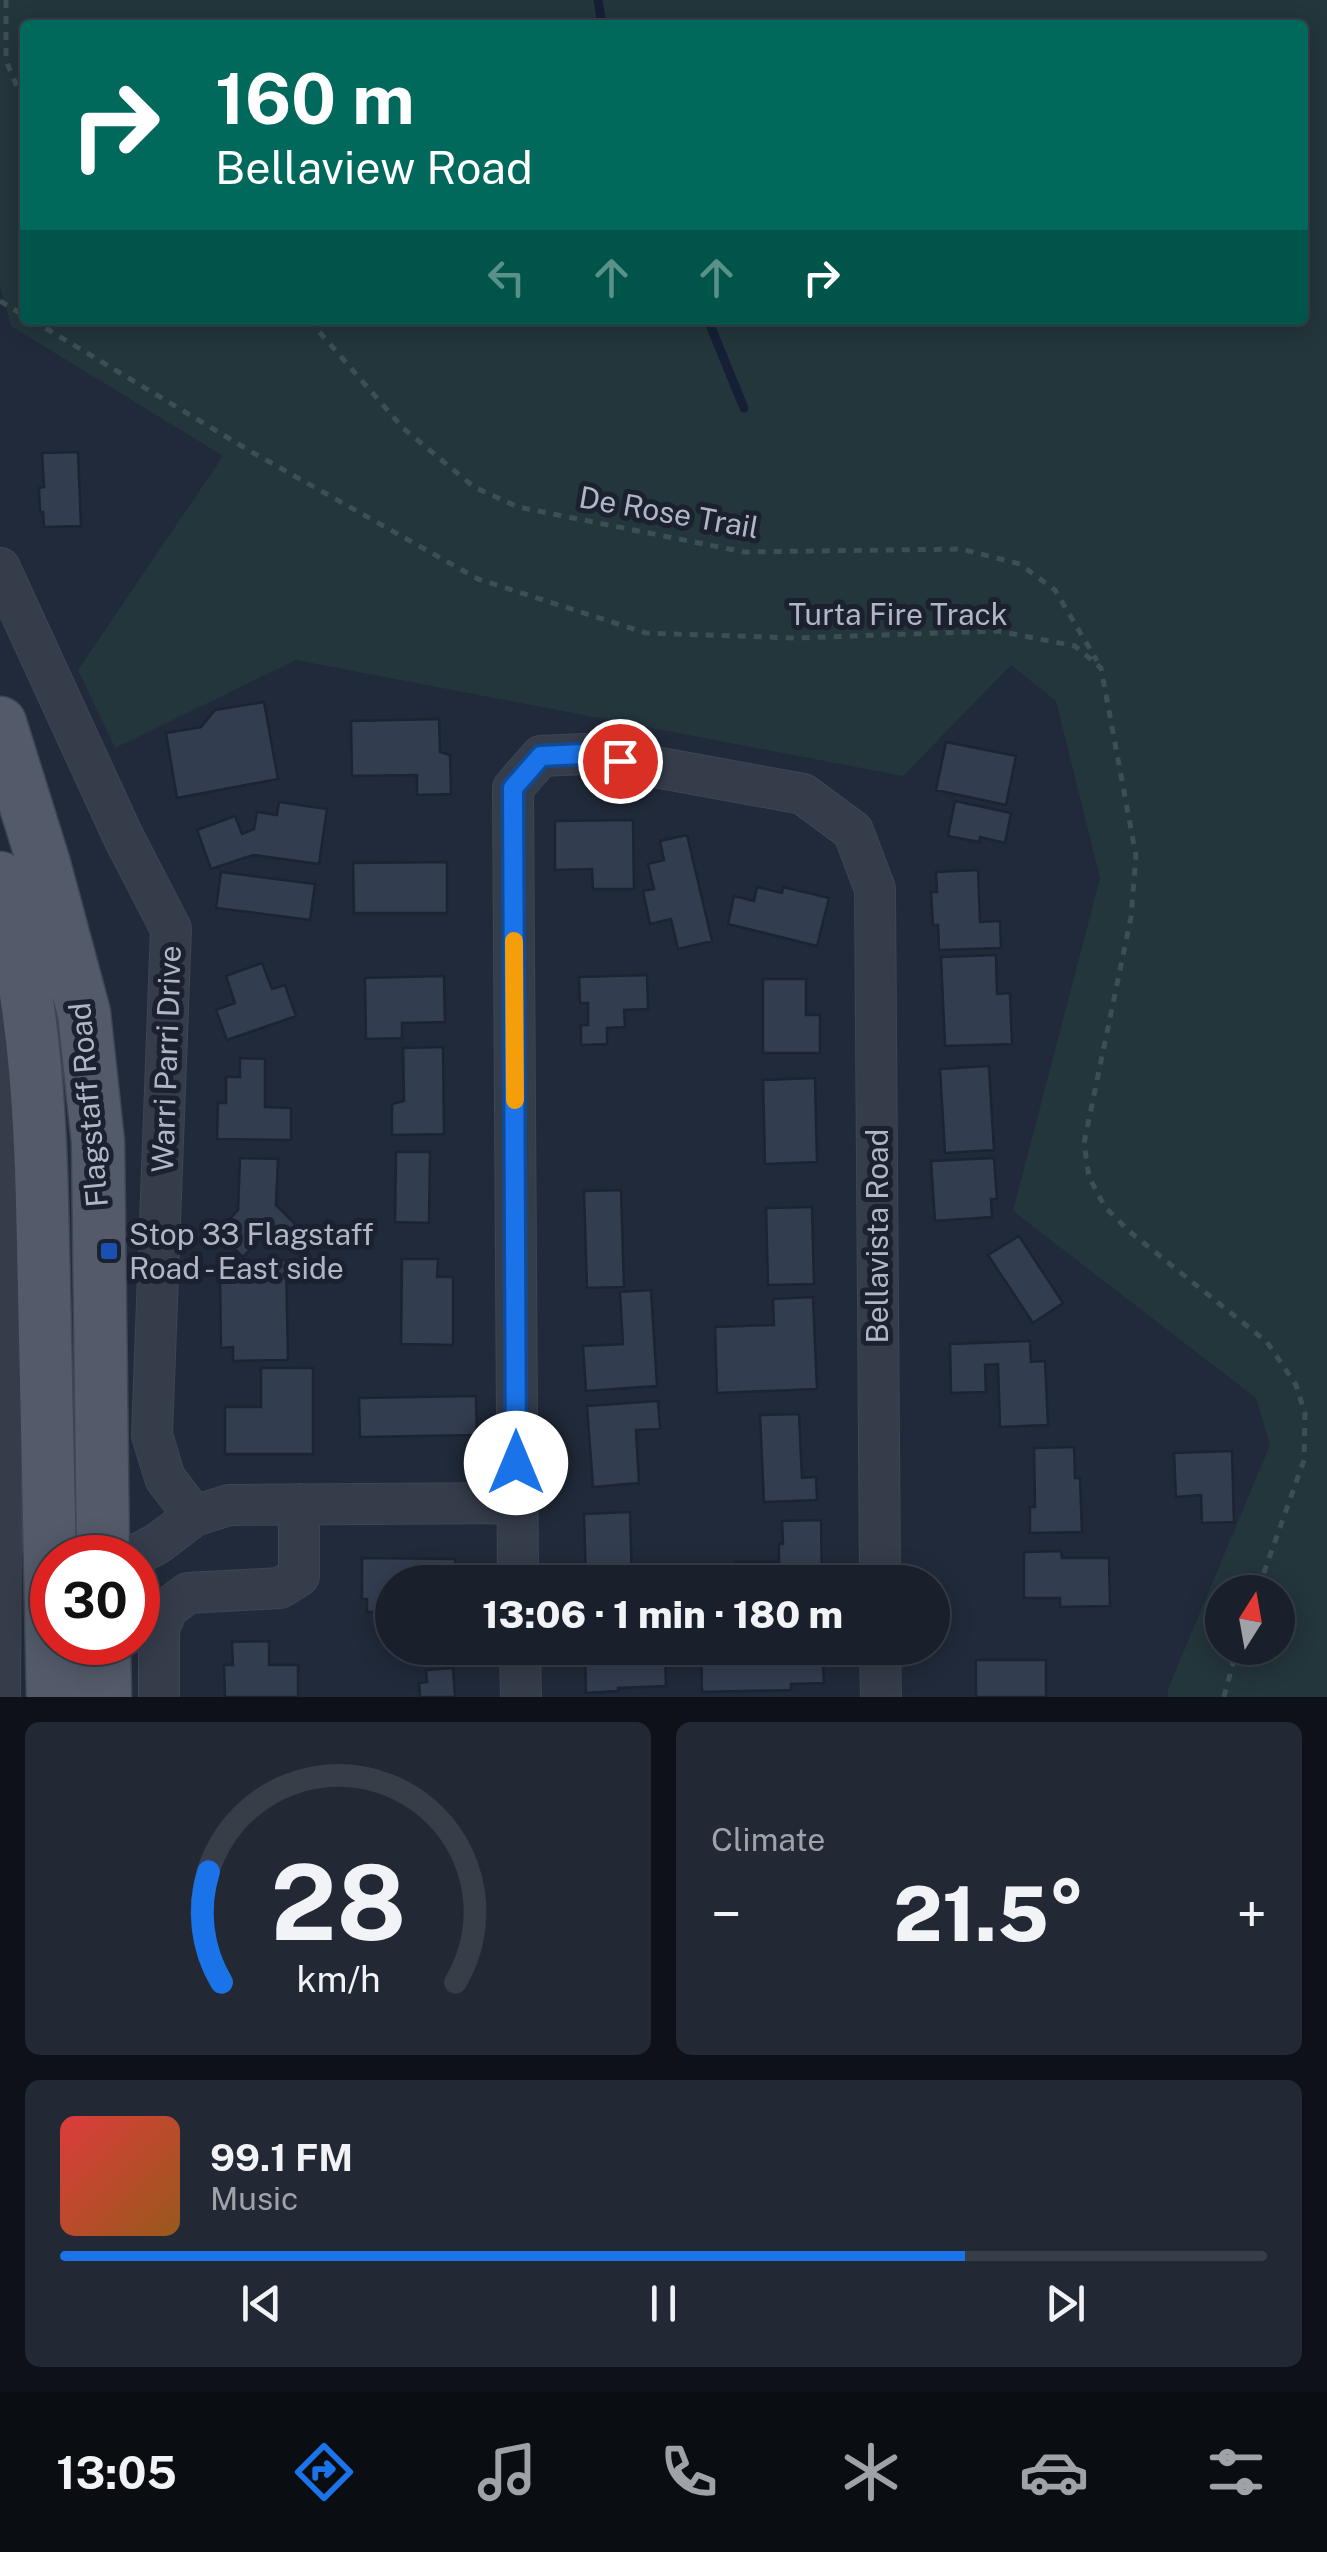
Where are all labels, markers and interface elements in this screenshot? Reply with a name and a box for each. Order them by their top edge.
text: 160 m [215,57,415,140]
icon: right [50,60,180,190]
text: Bellaview Road [215,141,533,194]
icon: left [479,250,534,305]
icon: ahead [584,250,639,305]
icon: ahead [689,250,744,305]
icon: right [794,250,849,305]
street label: De Rose Trail [576,478,762,546]
street label: Turta Fire Track [788,596,1008,632]
pin [578,719,663,804]
icon: arrive [593,734,648,789]
street label: Warri Parri Drive [144,945,188,1173]
street label: Flagstaff Road [61,1001,115,1209]
street label: Bellavista Road [859,1129,895,1343]
place label: Stop 33 Flagstaff Road - East side [129,1216,374,1286]
marker: Stop 33 Flagstaff Road - East side [98,1240,120,1262]
position arrow [464,1411,568,1515]
speed limit sign: 30 [30,1535,160,1665]
north arrow [1205,1575,1295,1665]
map controls [1205,1575,1295,1665]
text: 13:06 · 1 min · 180 m [482,1592,843,1637]
text: Climate [711,1821,825,1858]
text: 28 [270,1841,406,1963]
text: 21.5° [893,1870,1085,1958]
text: − [711,1882,742,1946]
text: + [1237,1882,1267,1946]
text: km/h [296,1958,380,2000]
text: 99.1 FM [210,2135,353,2180]
text: Music [210,2180,298,2217]
icon: previous [234,2276,289,2331]
icon: pause [636,2276,691,2331]
icon: next [1038,2276,1093,2331]
icon: directions [289,2437,359,2507]
icon: music [472,2437,542,2507]
icon: phone [654,2437,724,2507]
icon: climate [836,2437,906,2507]
icon: car [1019,2437,1089,2507]
icon: filters [1201,2437,1271,2507]
text: 13:05 [56,2446,177,2499]

